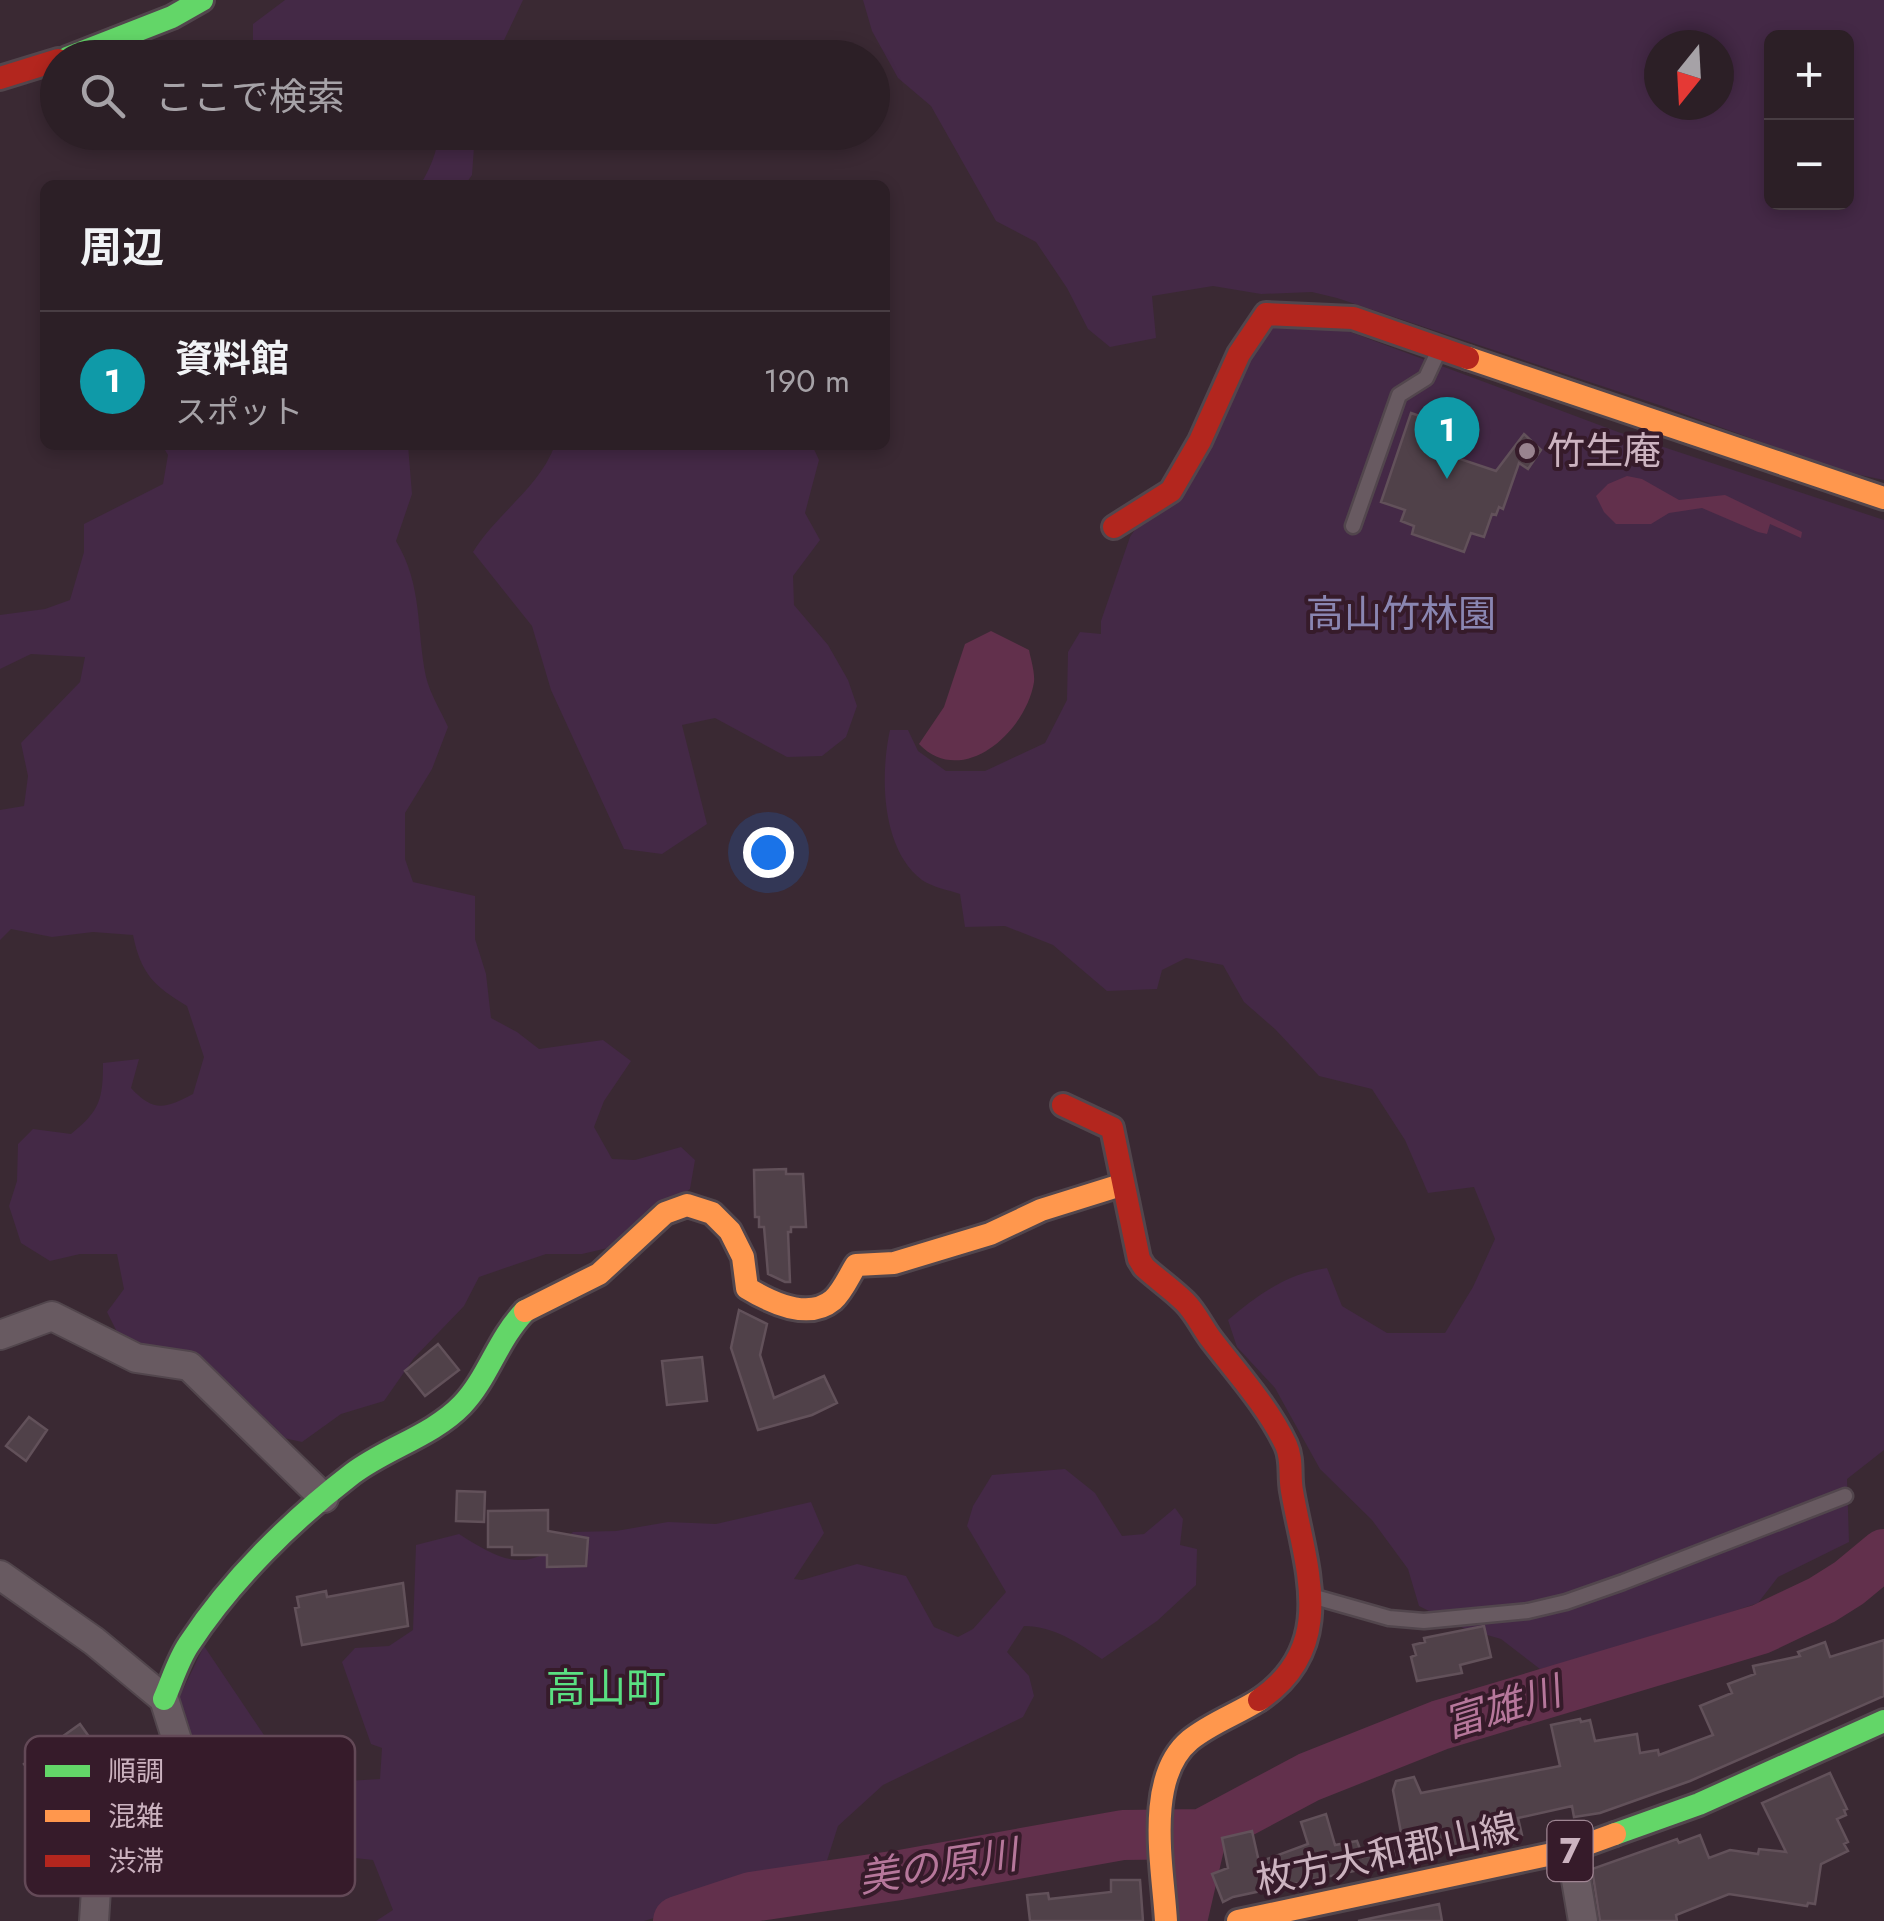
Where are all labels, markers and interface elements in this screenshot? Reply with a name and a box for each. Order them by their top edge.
north arrow [1644,30,1734,120]
map controls [1764,30,1854,210]
button: + [1764,30,1854,120]
search box [40,40,890,150]
icon: search [75,68,130,123]
text: ここで検索 [155,69,345,124]
button: − [1764,120,1854,210]
text: 周辺 [80,217,164,278]
text: 資料館 [175,331,289,386]
text: 1 [104,358,121,404]
text: 190 m [763,358,850,404]
text: スポット [175,389,303,435]
pin: 1 [1414,396,1480,479]
place label: 竹生庵 [1547,423,1661,478]
marker: 竹生庵 [1516,440,1538,462]
park label: 高山竹林園 [1306,586,1496,641]
your location [743,827,794,878]
district label: 高山町 [546,1659,666,1717]
water label: 富雄川 [1436,1661,1572,1752]
legend [25,1736,355,1896]
text: 順調 [108,1751,164,1792]
text: 混雑 [108,1796,164,1837]
street label: 枚方大和郡山線 [1251,1799,1523,1908]
road number: 7 [1548,1821,1592,1881]
water label: 美の原川 [854,1824,1026,1907]
text: 渋滞 [108,1841,164,1882]

